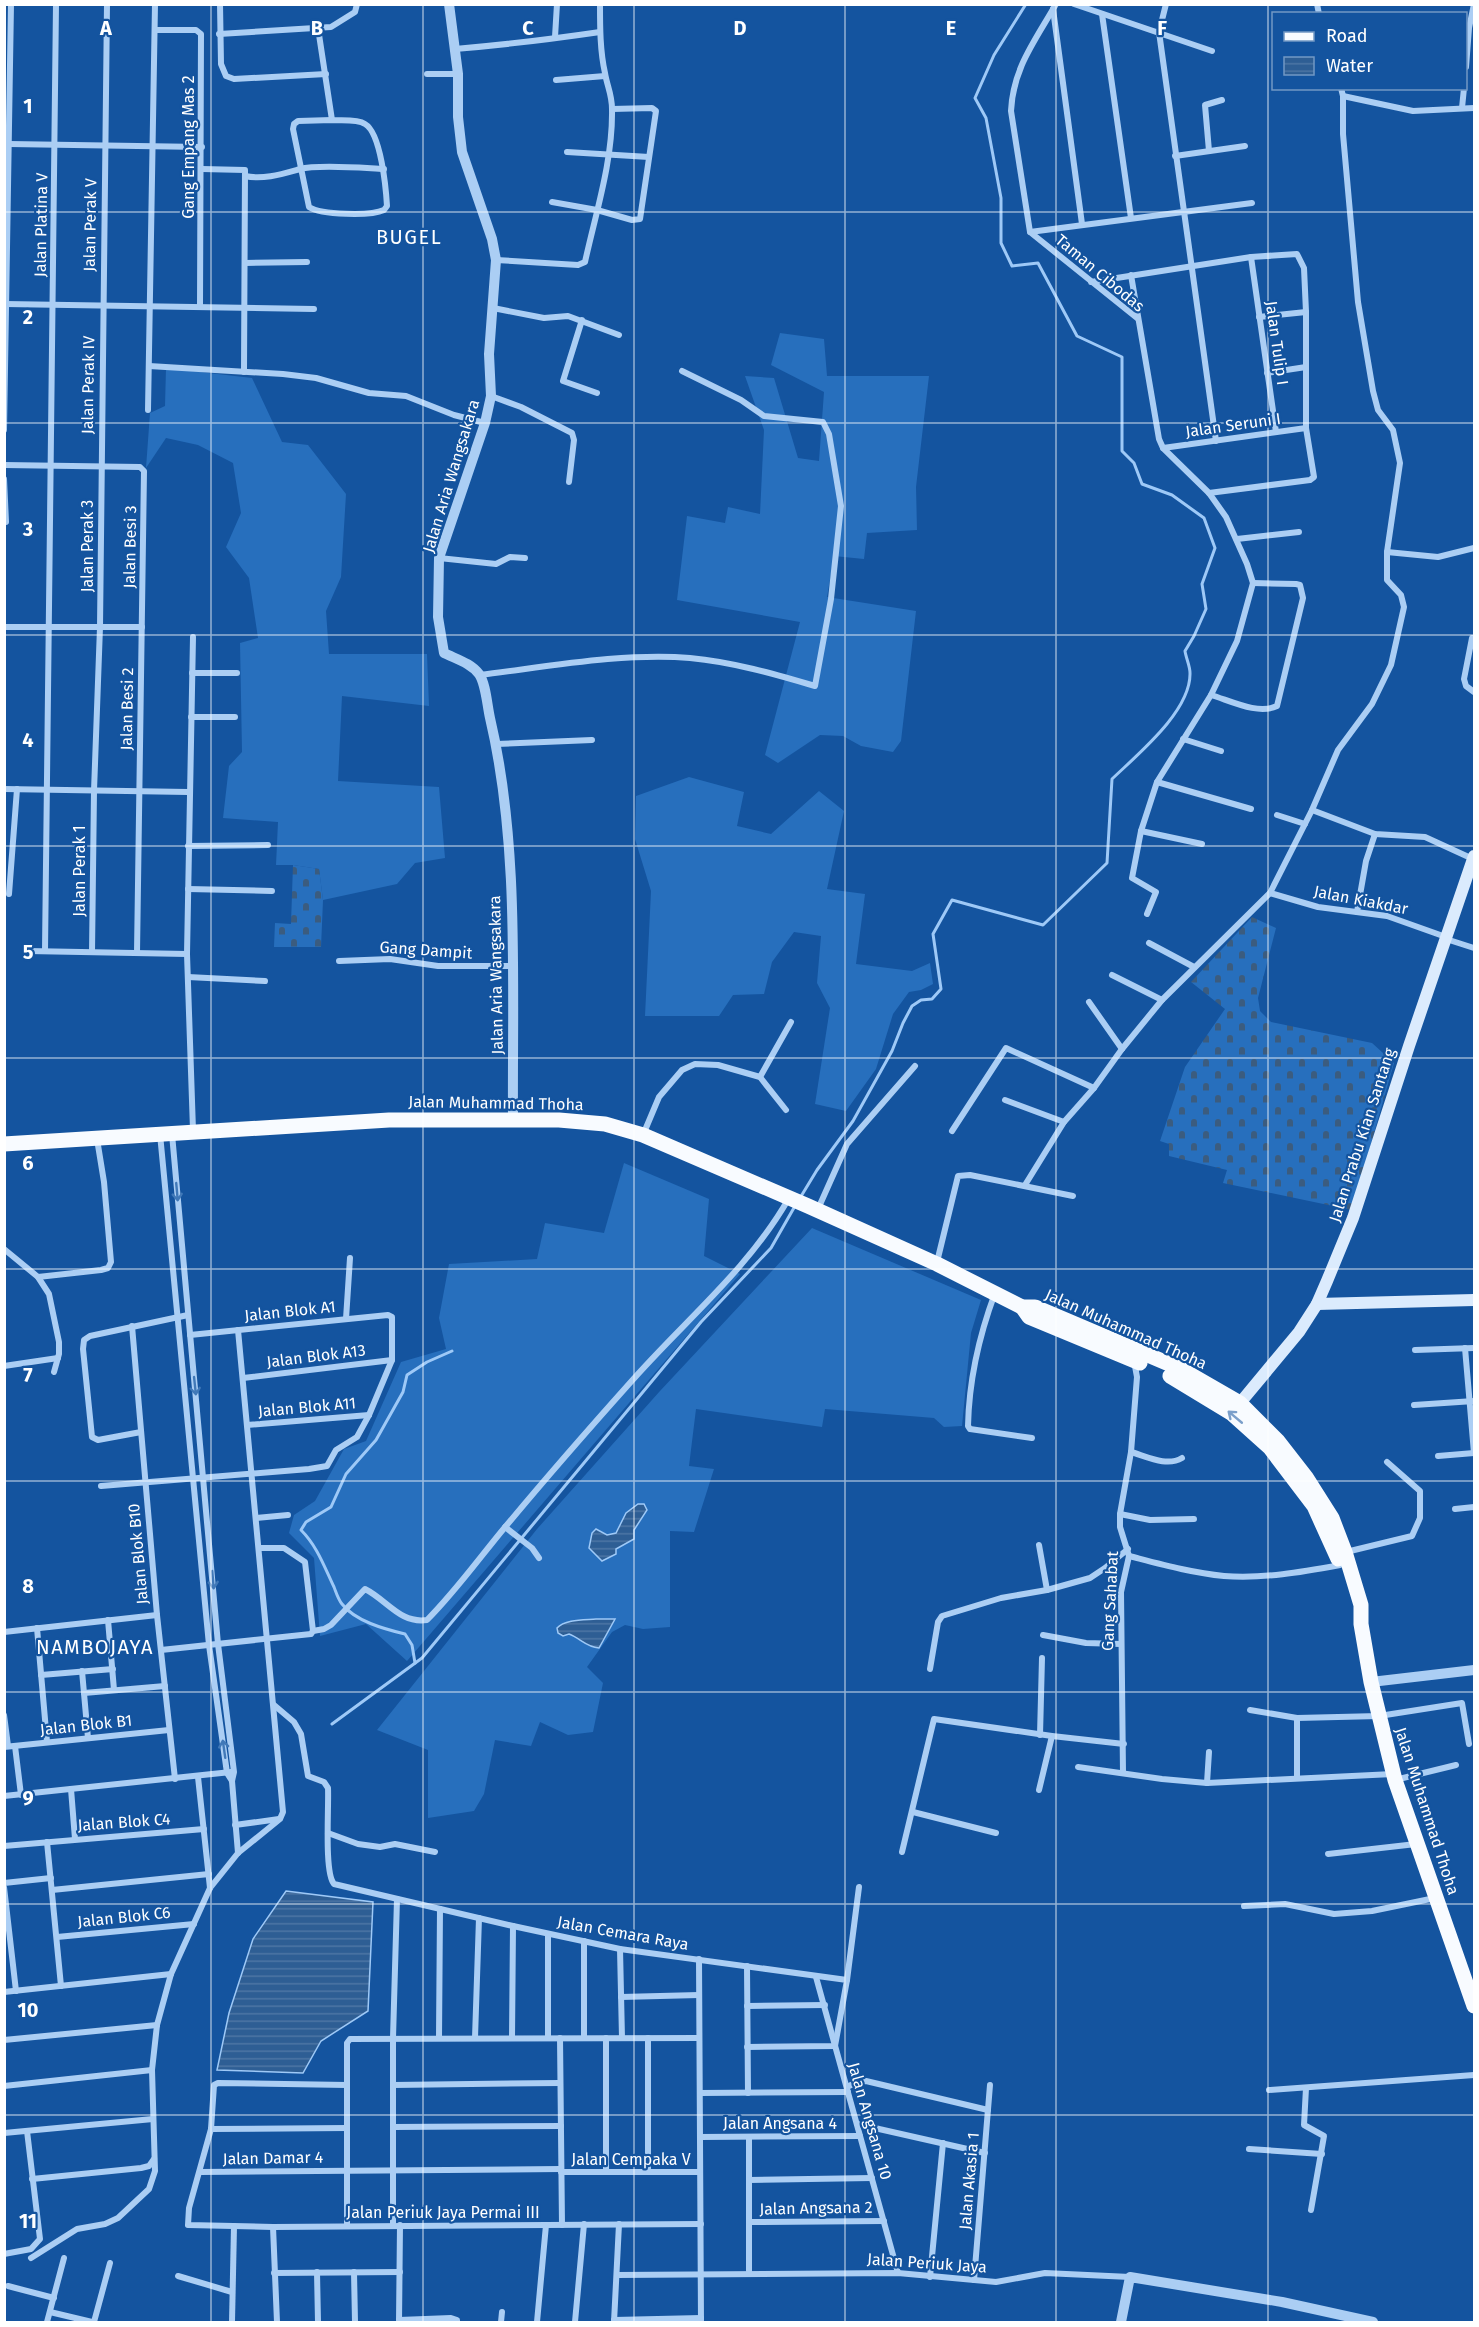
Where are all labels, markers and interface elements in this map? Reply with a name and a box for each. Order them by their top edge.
legend [1272,12,1467,90]
text: A [99,16,113,40]
text: B [311,16,323,40]
text: C [522,16,534,40]
text: D [733,16,747,40]
text: E [946,16,956,40]
text: F [1157,16,1167,40]
text: Road [1326,25,1368,47]
text: Water [1326,55,1373,77]
street label: Gang Empang Mas 2 [179,75,198,219]
text: 1 [23,94,33,118]
street label: Jalan Platina V [31,173,51,277]
street label: Jalan Perak V [80,178,100,272]
district label: BUGEL [376,225,442,249]
street label: Taman Cibodas [1052,230,1148,316]
street label: Jalan Tulip I [1262,300,1292,386]
text: 2 [23,305,33,329]
street label: Jalan Perak IV [78,336,98,434]
street label: Jalan Aria Wangsakara [419,397,483,555]
street label: Jalan Seruni I [1184,409,1282,441]
street label: Jalan Perak 3 [78,500,97,592]
street label: Jalan Besi 3 [120,505,140,589]
text: 3 [22,517,33,541]
street label: Jalan Besi 2 [117,667,137,751]
text: 4 [22,728,34,752]
street label: Jalan Perak 1 [70,825,89,917]
street label: Jalan Kiakdar [1312,882,1410,919]
street label: Jalan Aria Wangsakara [485,895,507,1055]
street label: Gang Dampit [379,937,473,963]
text: 5 [23,940,34,964]
street label: Jalan Prabu Kian Santang [1325,1045,1399,1224]
street label: Jalan Muhammad Thoha [408,1092,584,1114]
text: 6 [22,1151,34,1175]
one-way arrow [172,1181,183,1201]
street label: Jalan Muhammad Thoha [1042,1285,1210,1373]
street label: Jalan Blok A1 [243,1297,337,1325]
street label: Jalan Blok A13 [265,1340,367,1372]
text: 7 [23,1363,33,1387]
one-way arrow [190,1375,201,1395]
street label: Jalan Blok A11 [257,1393,357,1421]
one-way arrow [1227,1410,1243,1423]
street label: Jalan Blok B10 [124,1503,152,1605]
street label: Gang Sahabat [1098,1550,1122,1651]
one-way arrow [208,1569,219,1589]
text: 8 [22,1574,34,1598]
district label: NAMBOJAYA [36,1635,154,1659]
street label: Jalan Blok B1 [39,1711,133,1739]
street label: Jalan Muhammad Thoha [1391,1725,1463,1897]
one-way arrow [218,1740,229,1760]
text: 9 [22,1786,34,1810]
street label: Jalan Blok C4 [77,1809,172,1835]
street label: Jalan Blok C6 [77,1903,171,1931]
street label: Jalan Cemara Raya [556,1912,690,1954]
text: 10 [18,1998,38,2022]
street label: Jalan Angsana 10 [844,2060,896,2182]
street label: Jalan Angsana 4 [723,2114,837,2133]
street label: Jalan Akasia 1 [955,2131,983,2231]
street label: Jalan Damar 4 [223,2148,324,2168]
street label: Jalan Cempaka V [571,2150,691,2169]
street label: Jalan Angsana 2 [759,2198,873,2218]
street label: Jalan Periuk Jaya Permai III [346,2203,540,2222]
text: 11 [19,2209,37,2233]
street label: Jalan Periuk Jaya [866,2249,988,2277]

